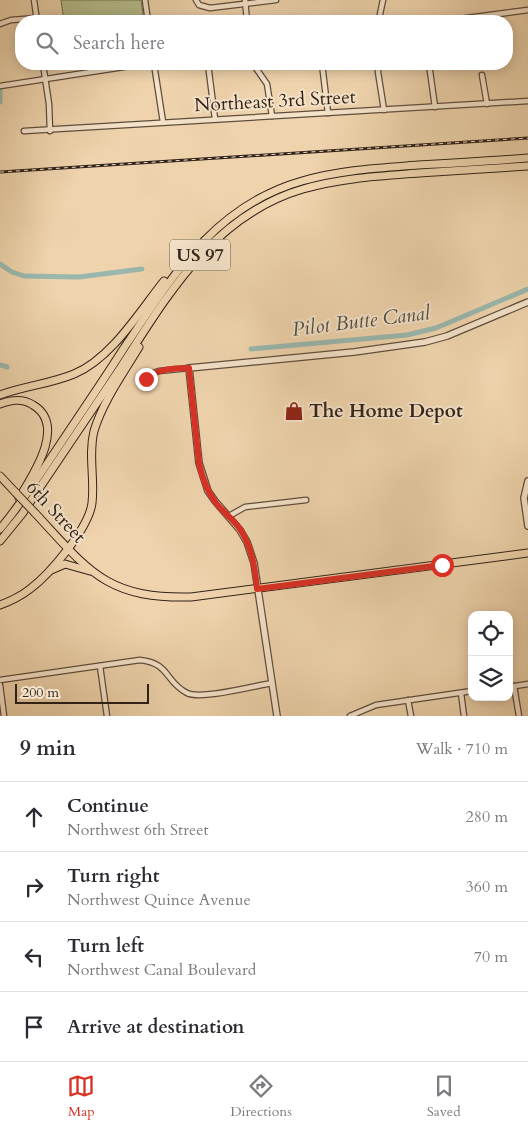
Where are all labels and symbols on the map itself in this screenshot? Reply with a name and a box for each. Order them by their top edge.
street label: Northeast 3rd Street [194,84,356,118]
road number: US 97 [170,240,230,270]
water label: Pilot Butte Canal [291,299,432,343]
route end [135,368,158,391]
place label: The Home Depot [309,398,463,424]
shop icon: The Home Depot [283,400,305,422]
street label: 6th Street [20,475,92,549]
route start [431,554,454,577]
scale bar [15,681,149,704]

